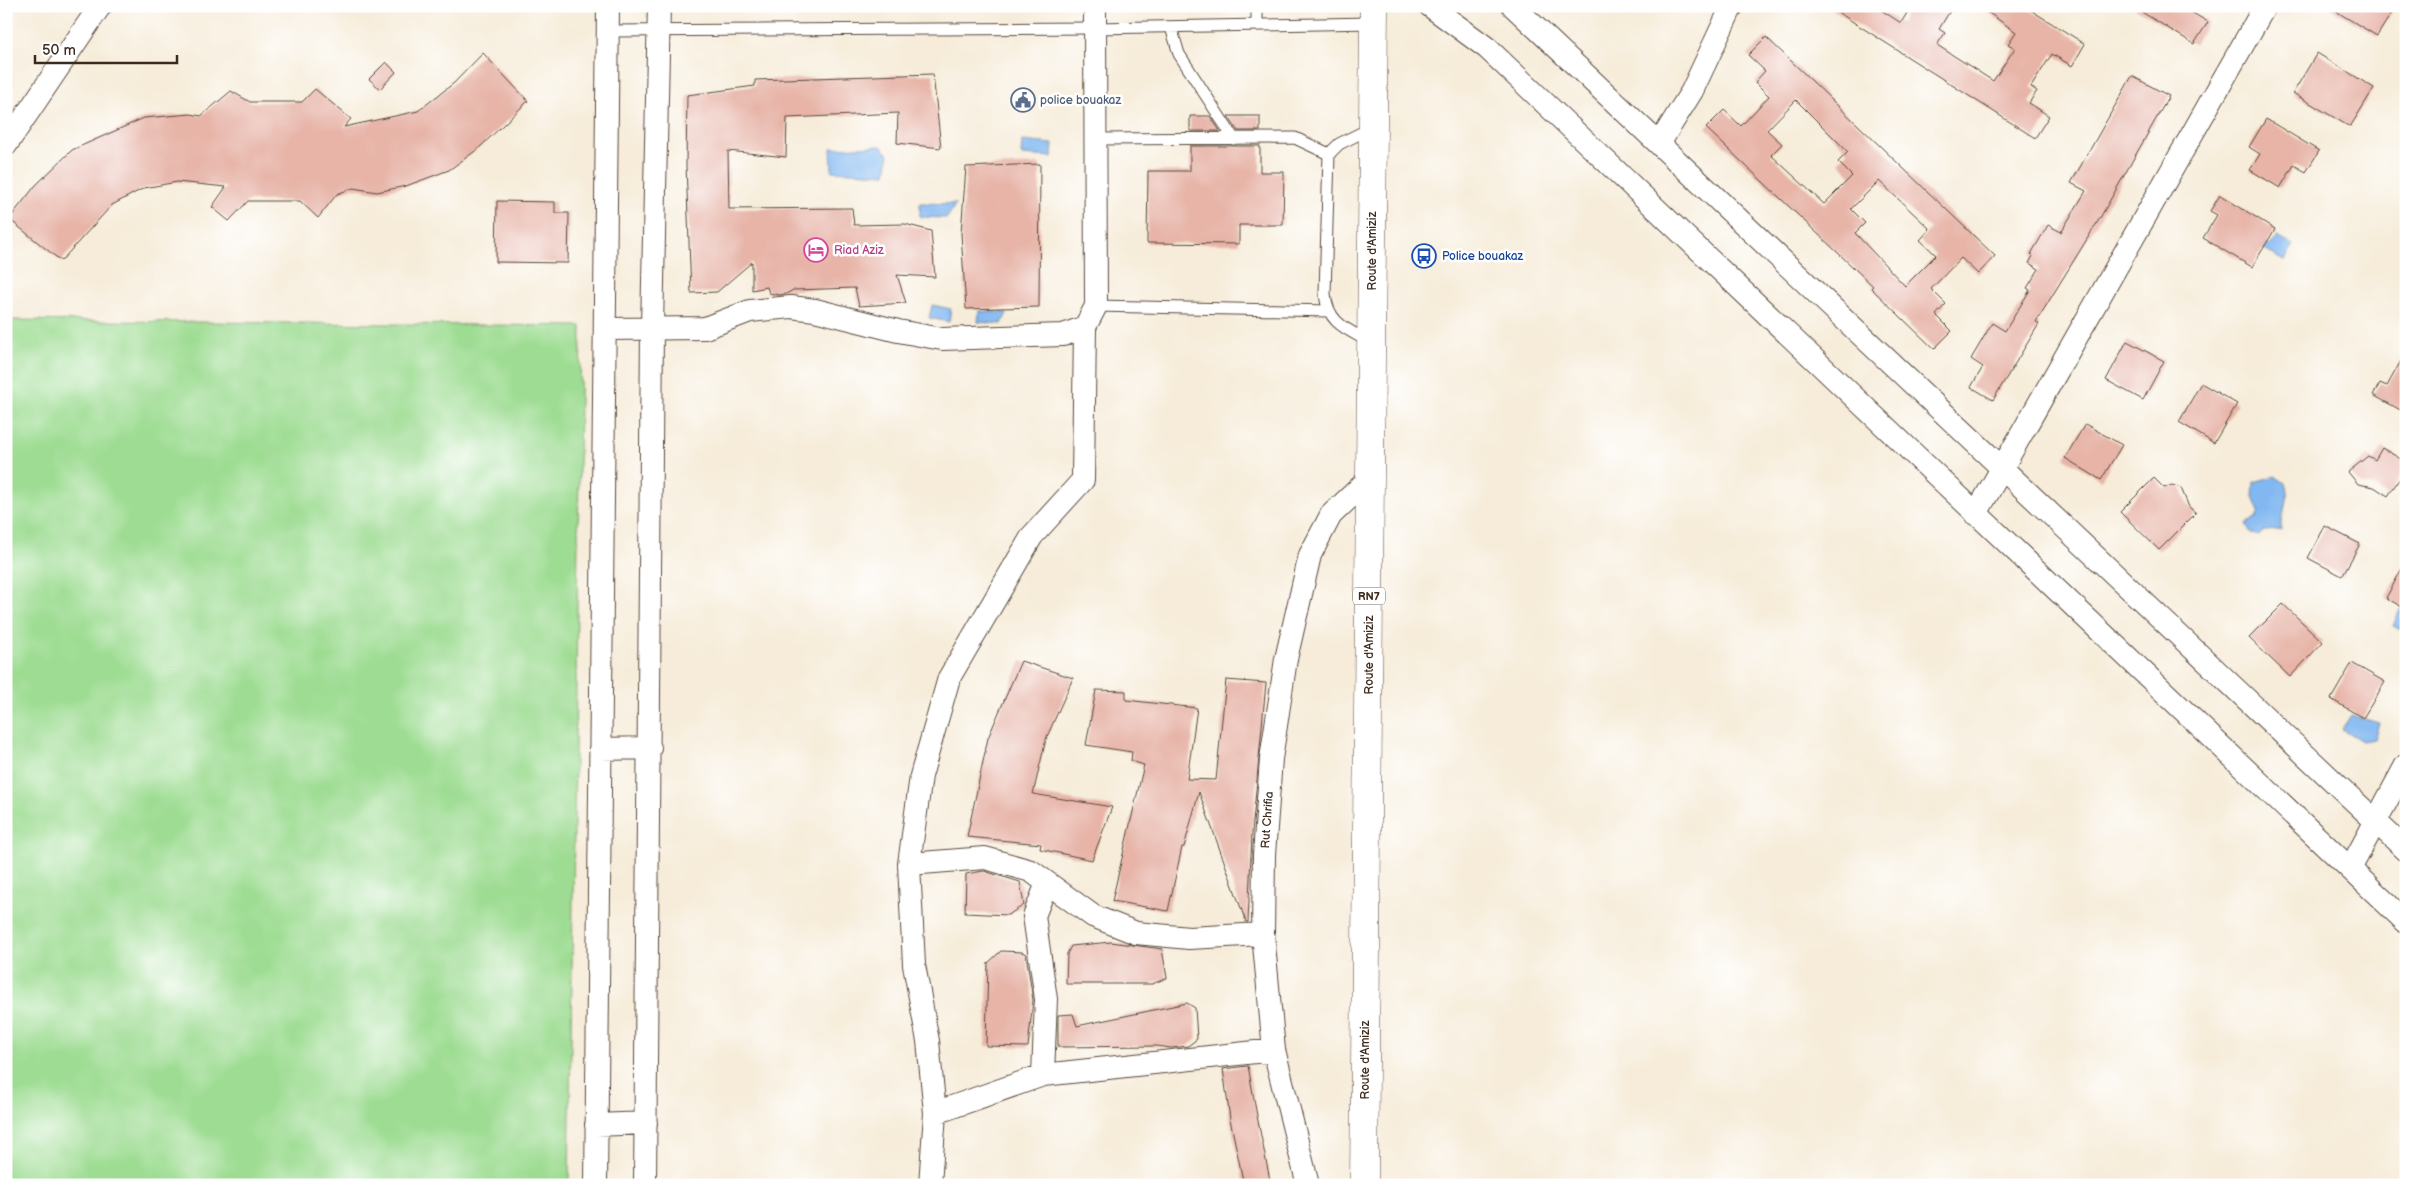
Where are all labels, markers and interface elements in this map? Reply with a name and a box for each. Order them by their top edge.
scale bar [35,32,178,64]
text: 50 m [42,41,76,60]
public building icon: police bouakaz [1010,87,1036,113]
place label: police bouakaz [1040,93,1121,108]
street label: Route d'Amiziz [1365,211,1380,290]
hotel icon: Riad Aziz [803,237,829,263]
place label: Riad Aziz [834,243,884,258]
bus stop icon: Police bouakaz [1411,243,1437,269]
place label: Police bouakaz [1442,249,1524,264]
road number: RN7 [1353,588,1385,604]
street label: Route d'Amiziz [1362,615,1377,694]
street label: Rut Chrifia [1258,791,1277,849]
street label: Route d'Amiziz [1358,1020,1373,1099]

